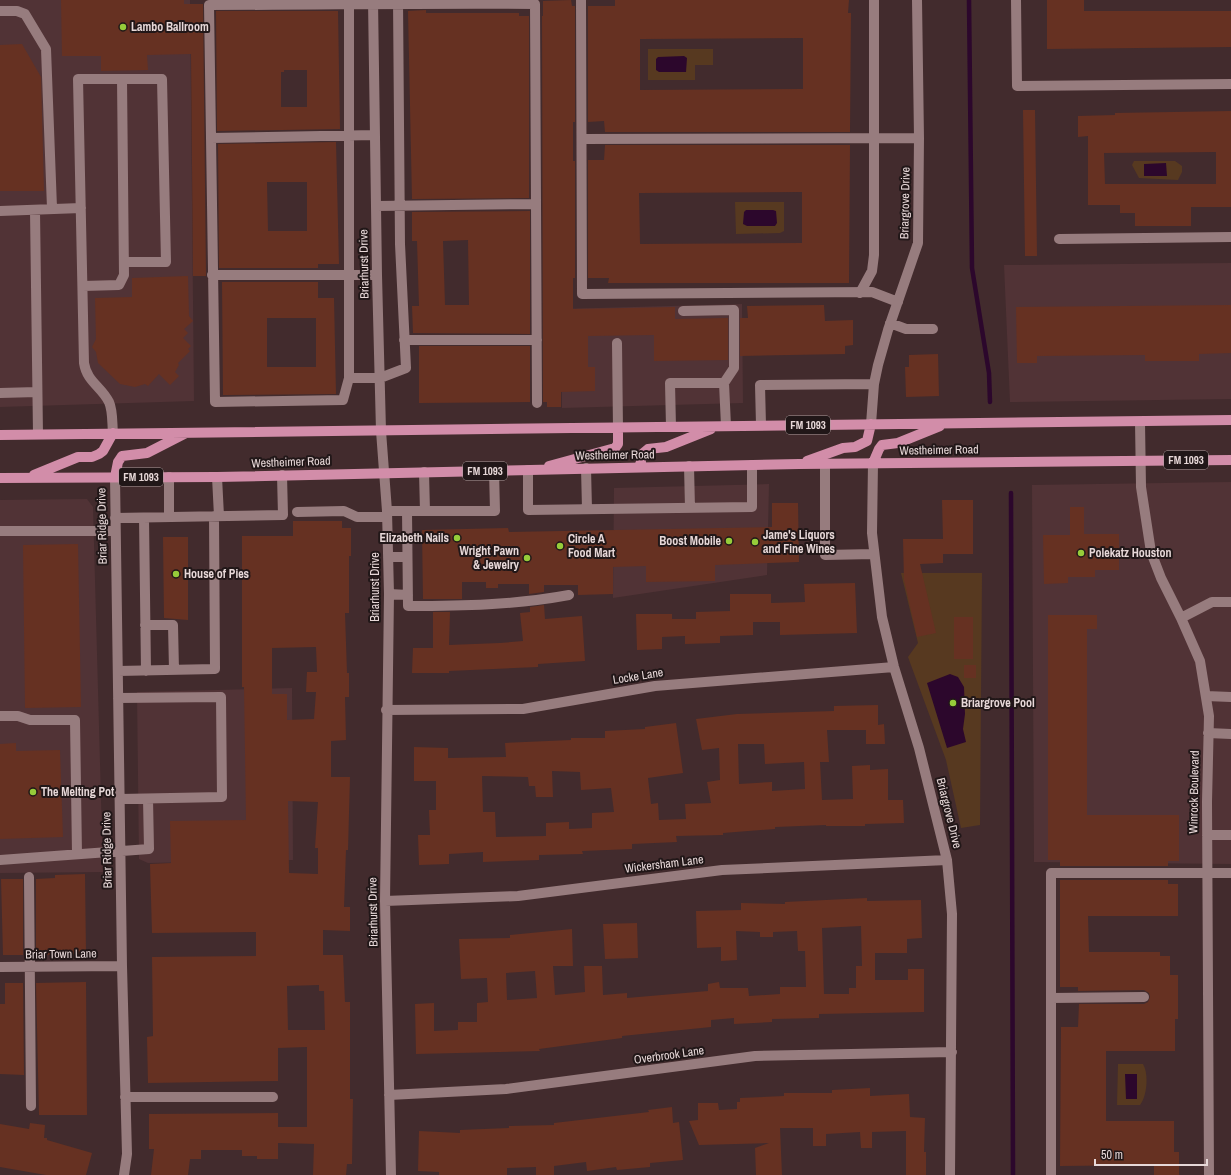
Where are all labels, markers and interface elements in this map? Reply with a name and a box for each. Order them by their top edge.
place label: Lambo Ballroom [131,19,209,35]
marker: Lambo Ballroom [118,22,128,32]
street label: Briargrove Drive [896,167,914,239]
street label: Briarhurst Drive [355,229,373,299]
road number: FM 1093 [786,416,830,434]
street label: Westheimer Road [899,441,979,459]
street label: Westheimer Road [575,446,655,464]
road number: FM 1093 [1164,451,1208,469]
street label: Westheimer Road [251,453,331,471]
road number: FM 1093 [463,462,507,480]
road number: FM 1093 [119,468,163,486]
street label: Briar Ridge Drive [93,488,111,564]
place label: Jame's Liquors and Fine Wines [763,527,836,557]
place label: Elizabeth Nails [380,530,450,546]
place label: Circle A Food Mart [568,531,616,561]
marker: Elizabeth Nails [452,533,462,543]
place label: Boost Mobile [659,533,722,549]
marker: Boost Mobile [724,536,734,546]
marker: Jame's Liquors and Fine Wines [750,537,760,547]
marker: Circle A Food Mart [555,541,565,551]
place label: Wright Pawn & Jewelry [460,543,520,573]
place label: Polekatz Houston [1089,545,1172,561]
marker: Polekatz Houston [1076,548,1086,558]
street label: Briarhurst Drive [367,552,383,622]
marker: Wright Pawn & Jewelry [522,553,532,563]
place label: House of Pies [184,566,250,582]
marker: House of Pies [171,569,181,579]
street label: Locke Lane [612,664,664,688]
place label: Briargrove Pool [961,695,1035,711]
marker: Briargrove Pool [948,698,958,708]
street label: Winrock Boulevard [1185,750,1203,834]
street label: Briargrove Drive [933,776,965,850]
place label: The Melting Pot [41,784,115,800]
marker: The Melting Pot [28,787,38,797]
street label: Briar Ridge Drive [98,812,116,888]
street label: Wickersham Lane [624,851,704,877]
street label: Briarhurst Drive [364,877,382,947]
street label: Briar Town Lane [25,945,97,963]
street label: Overbrook Lane [633,1042,705,1068]
scale bar [1095,1141,1207,1167]
text: 50 m [1101,1147,1123,1163]

